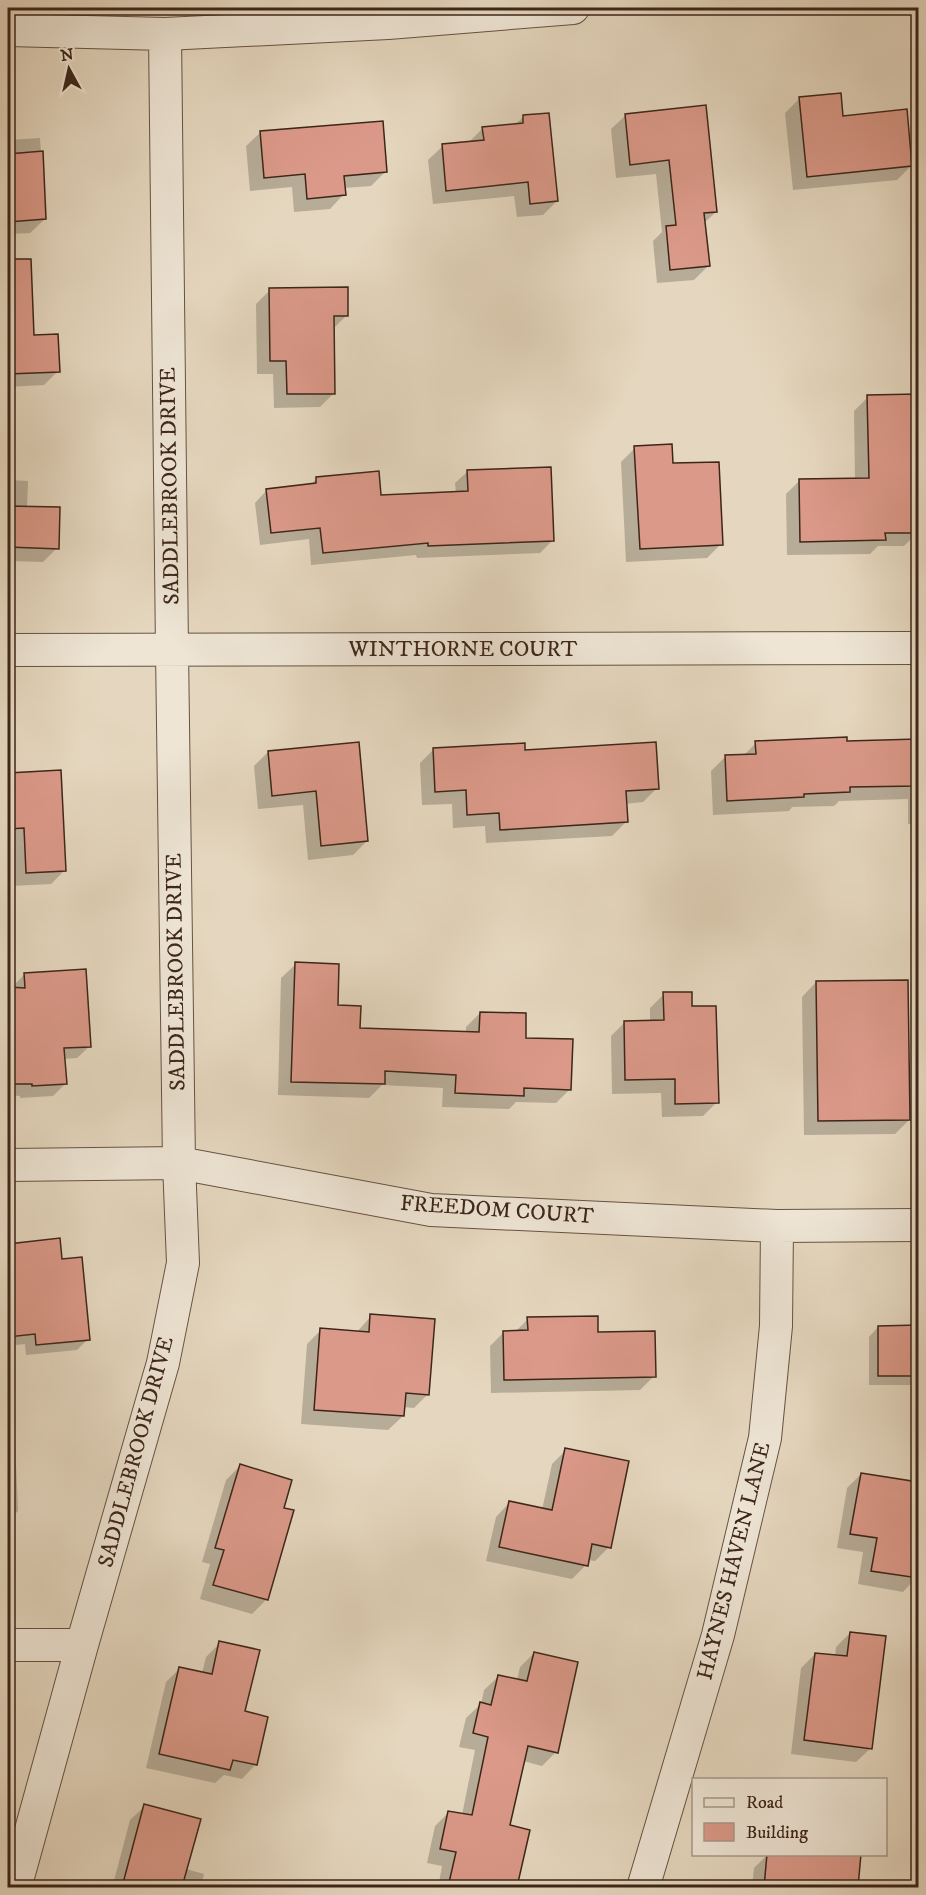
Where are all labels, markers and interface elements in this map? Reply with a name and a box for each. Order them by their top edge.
north arrow [39,39,99,99]
text: N [59,44,75,66]
street label: SADDLEBROOK DRIVE [154,367,186,605]
street label: WINTHORNE COURT [348,636,578,663]
street label: SADDLEBROOK DRIVE [160,853,192,1091]
street label: FREEDOM COURT [399,1190,595,1230]
street label: SADDLEBROOK DRIVE [92,1334,180,1570]
street label: HAYNES HAVEN LANE [691,1439,777,1683]
legend [692,1778,887,1856]
text: Road [746,1792,783,1814]
text: Building [746,1822,808,1844]

